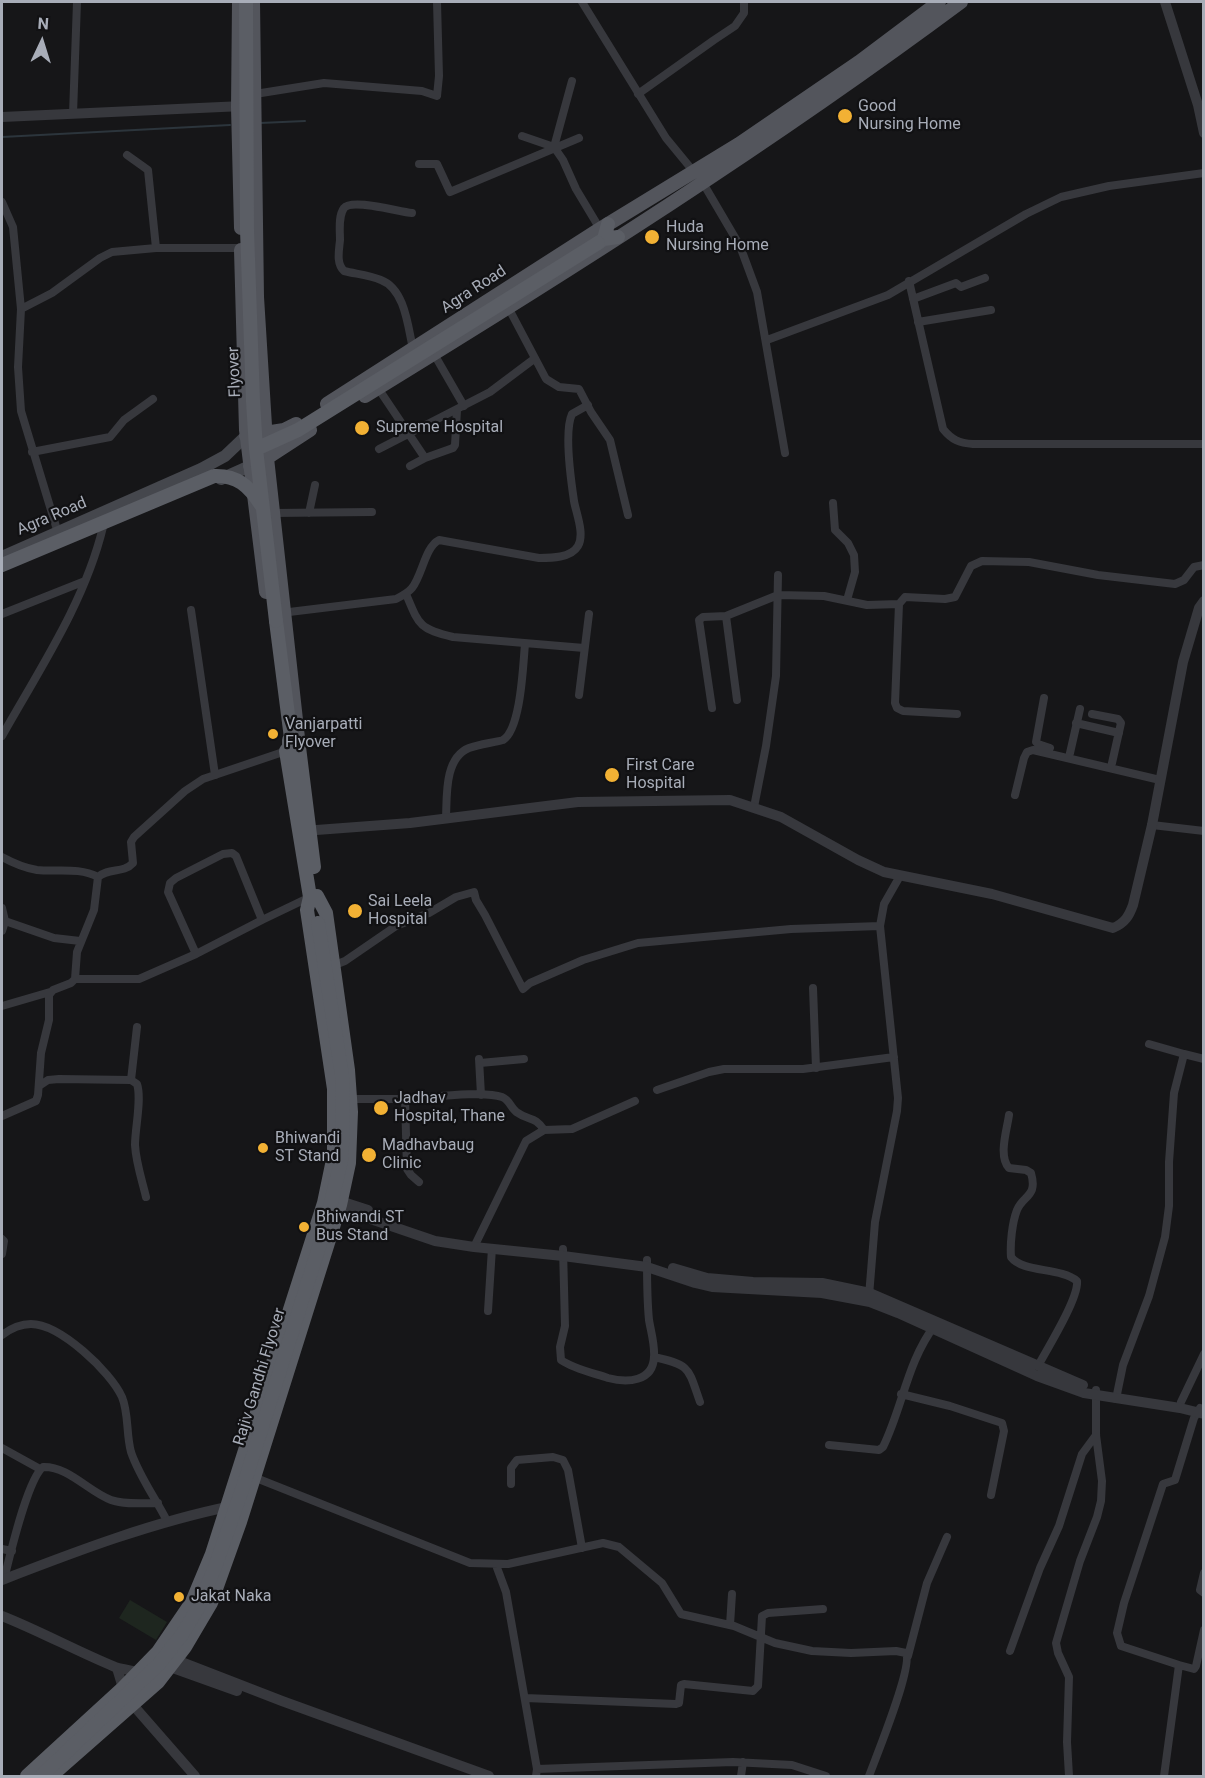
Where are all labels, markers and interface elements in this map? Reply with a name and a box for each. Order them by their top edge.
north arrow [12,12,72,72]
text: N [37,14,50,33]
place label: Good Nursing Home [858,97,961,135]
marker: Good Nursing Home [836,107,854,125]
place label: Huda Nursing Home [666,218,769,256]
marker: Huda Nursing Home [643,228,661,246]
street label: Agra Road [438,262,510,318]
street label: Flyover [225,346,245,398]
place label: Supreme Hospital [376,418,503,438]
marker: Supreme Hospital [353,419,371,437]
street label: Agra Road [14,494,90,540]
place label: Vanjarpatti Flyover [285,715,362,753]
marker: Vanjarpatti Flyover [266,727,280,741]
place label: First Care Hospital [626,756,694,794]
marker: First Care Hospital [603,766,621,784]
place label: Sai Leela Hospital [368,892,432,930]
marker: Sai Leela Hospital [346,902,364,920]
place label: Jadhav Hospital, Thane [394,1089,505,1127]
marker: Jadhav Hospital, Thane [372,1099,390,1117]
place label: Bhiwandi ST Stand [275,1129,340,1167]
place label: Madhavbaug Clinic [382,1136,474,1174]
marker: Bhiwandi ST Stand [256,1141,270,1155]
marker: Madhavbaug Clinic [360,1146,378,1164]
place label: Bhiwandi ST Bus Stand [316,1208,404,1246]
marker: Bhiwandi ST Bus Stand [297,1220,311,1234]
street label: Rajiv Gandhi Flyover [230,1306,290,1448]
place label: Jakat Naka [191,1587,271,1607]
marker: Jakat Naka [172,1590,186,1604]

